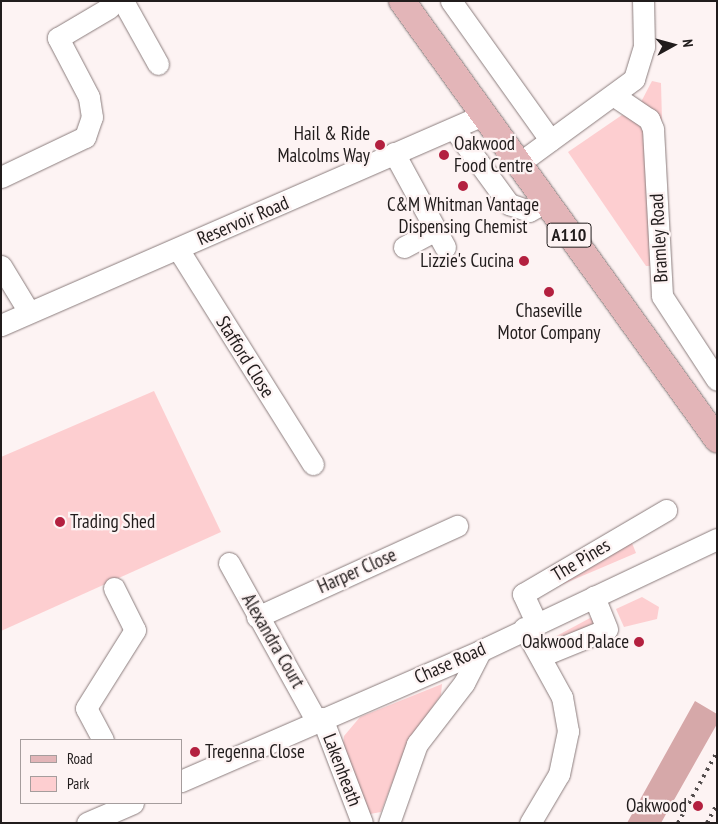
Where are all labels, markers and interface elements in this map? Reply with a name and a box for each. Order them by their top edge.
north arrow [648,20,698,70]
text: N [678,38,697,48]
place label: Hail & Ride Malcolms Way [277,123,370,167]
place label: Oakwood Food Centre [454,133,533,177]
marker: Hail & Ride Malcolms Way [374,139,386,151]
marker: Oakwood Food Centre [438,149,450,161]
marker: C&M Whitman Vantage Dispensing Chemist [457,180,469,192]
street label: Reservoir Road [194,192,292,250]
street label: Bramley Road [645,193,673,283]
place label: C&M Whitman Vantage Dispensing Chemist [387,194,539,238]
road number: A110 [546,220,592,250]
place label: Lizzie's Cucina [420,250,514,272]
marker: Lizzie's Cucina [518,255,530,267]
marker: Chaseville Motor Company [543,286,555,298]
place label: Chaseville Motor Company [498,300,600,344]
street label: Stafford Close [211,312,279,402]
place label: Trading Shed [70,511,155,533]
marker: Trading Shed [54,516,66,528]
street label: The Pines [548,534,614,586]
street label: Harper Close [314,544,400,598]
street label: Alexandra Court [237,590,309,692]
place label: Oakwood Palace [522,631,629,653]
marker: Oakwood Palace [633,636,645,648]
street label: Chase Road [411,637,489,689]
street label: Lakenheath [318,730,366,810]
legend [20,739,182,804]
place label: Tregenna Close [205,741,305,763]
marker: Tregenna Close [189,746,201,758]
text: Road [67,749,93,768]
text: Park [67,774,89,793]
place label: Oakwood [626,795,687,817]
marker: Oakwood [691,799,705,813]

